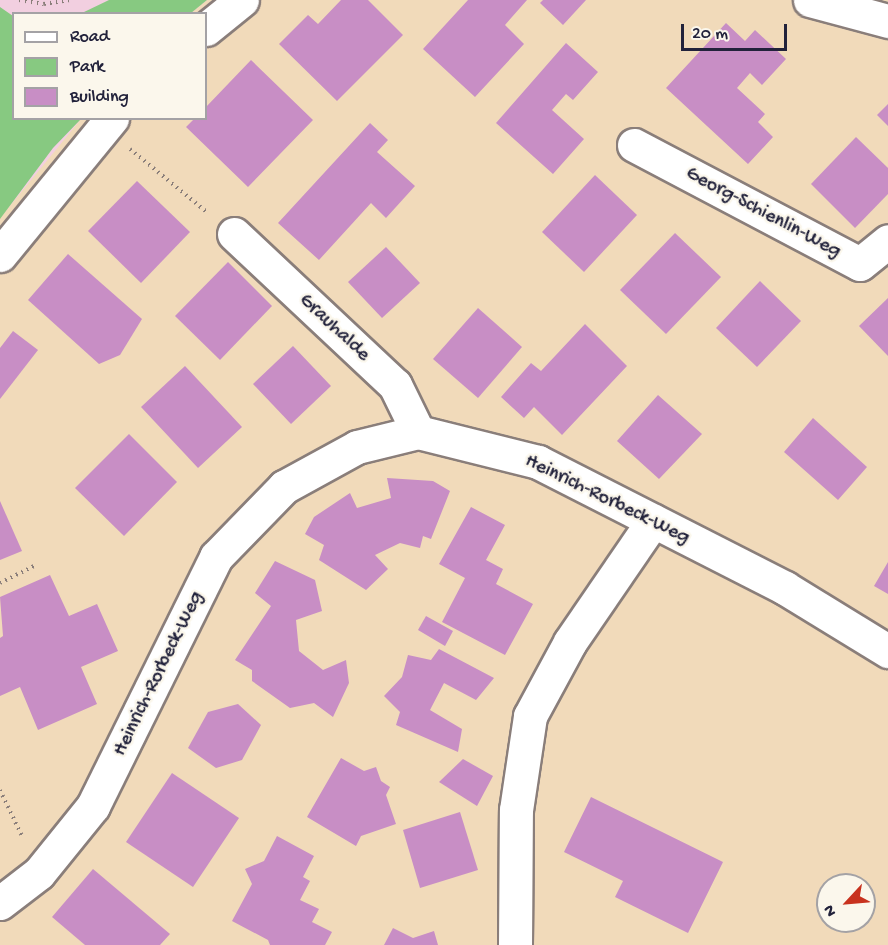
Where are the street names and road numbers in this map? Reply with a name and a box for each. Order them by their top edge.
street label: Georg-Schienlin-Weg [681,162,845,264]
street label: Grauhalde [293,289,375,367]
street label: Heinrich-Rorbeck-Weg [521,450,693,550]
street label: Heinrich-Rorbeck-Weg [109,588,209,760]

